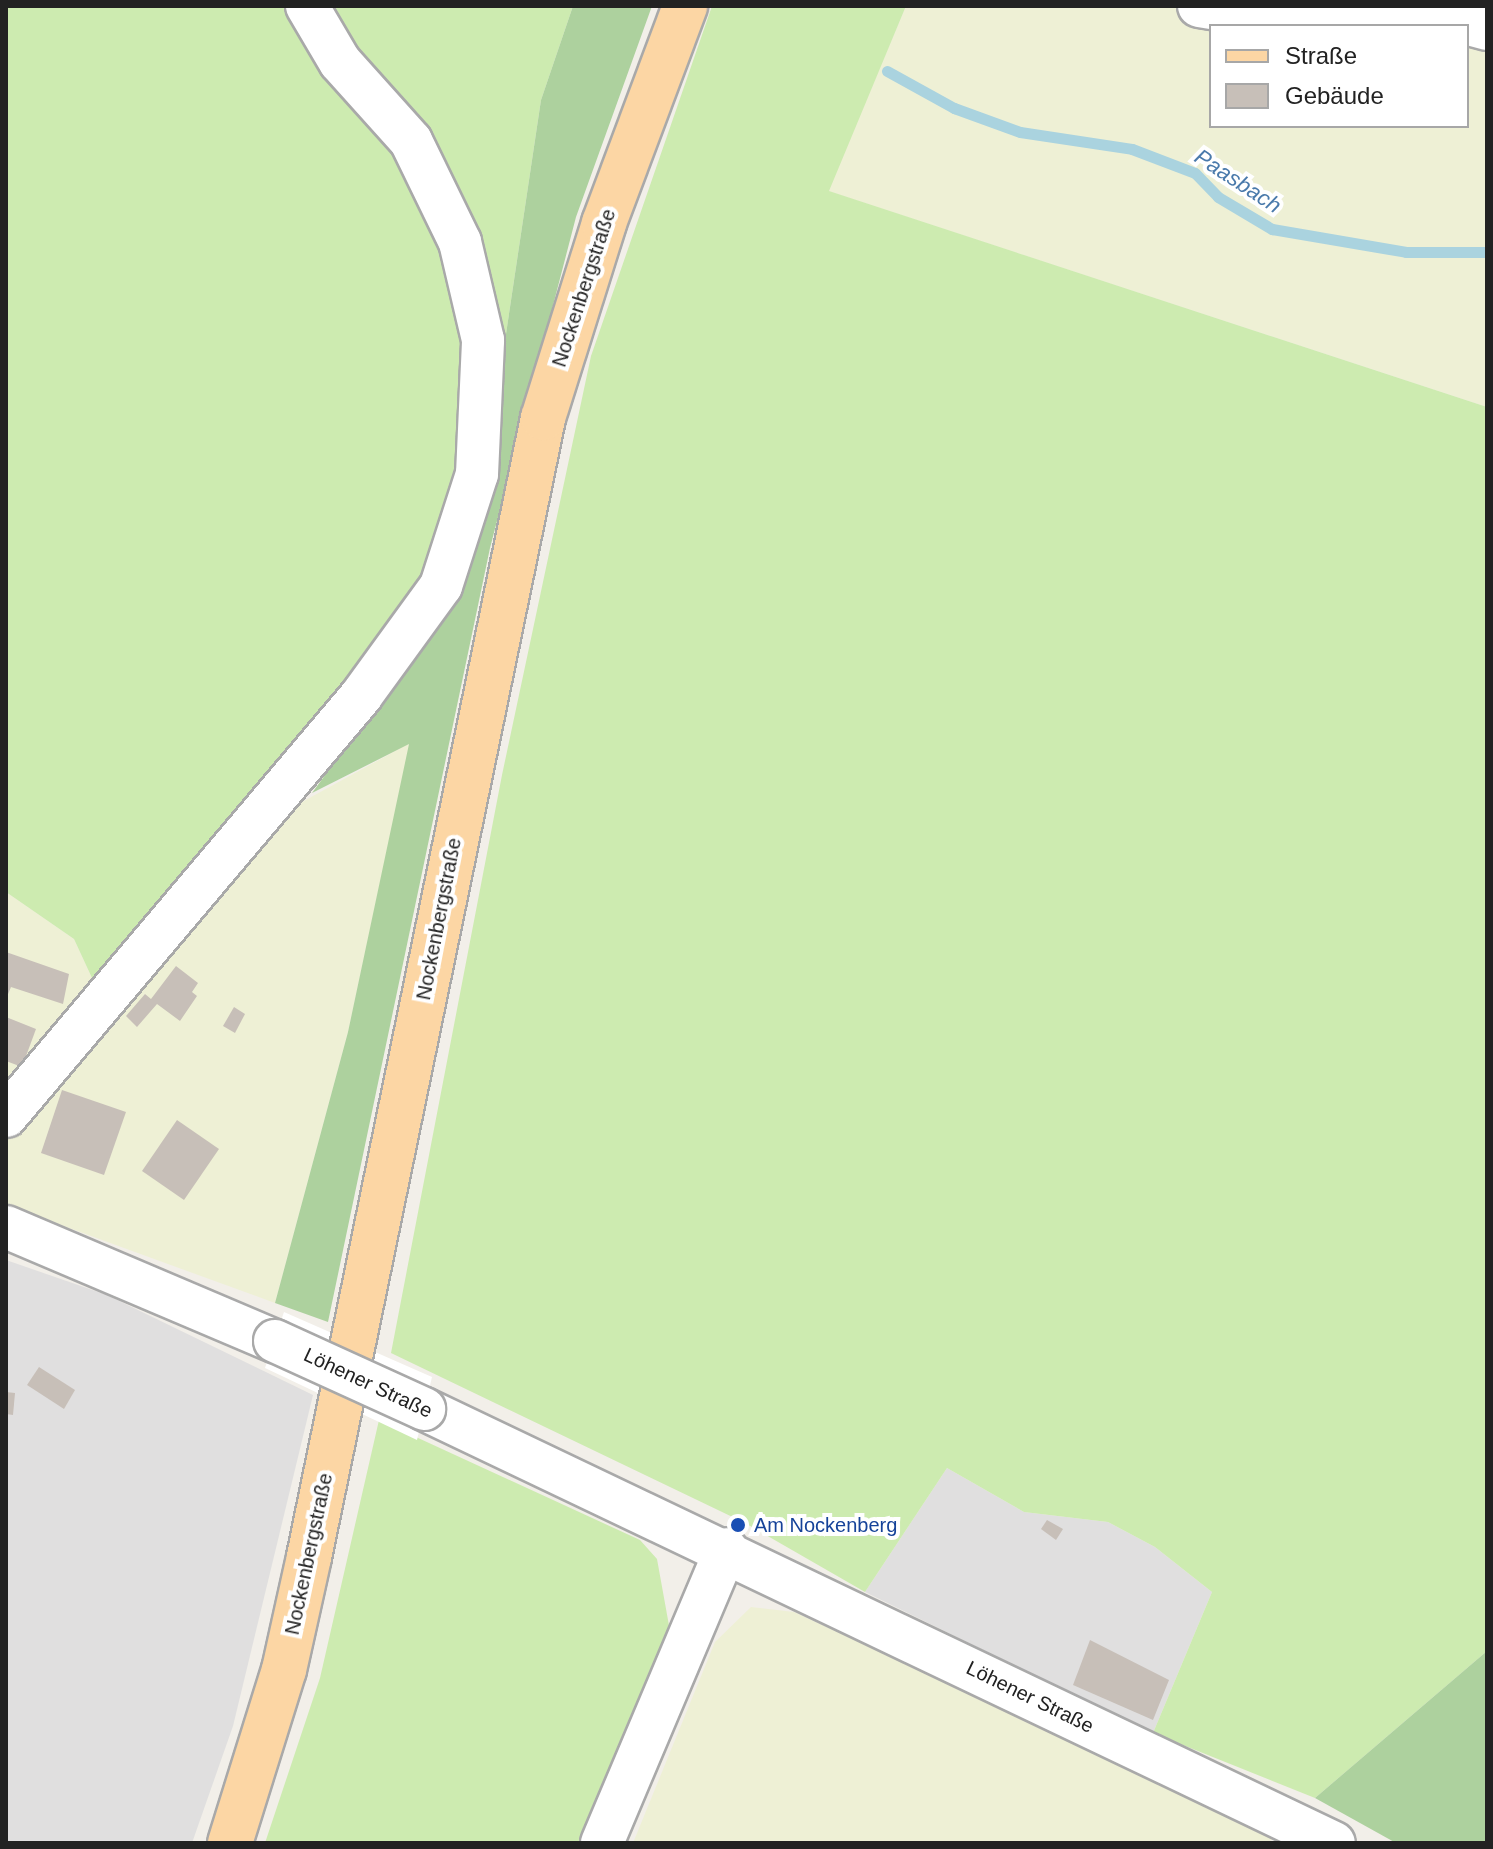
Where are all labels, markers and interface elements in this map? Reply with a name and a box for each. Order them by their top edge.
legend [1209,24,1469,128]
text: Straße [1285,42,1357,69]
text: Gebäude [1285,82,1384,109]
water label: Paasbach [1190,143,1286,219]
street label: Nockenbergstraße [547,206,621,370]
street label: Nockenbergstraße [412,836,466,1002]
street label: Löhener Straße [300,1343,436,1423]
street label: Nockenbergstraße [280,1471,338,1637]
place label: Am Nockenberg [754,1513,897,1537]
marker: Am Nockenberg [729,1516,747,1534]
street label: Löhener Straße [962,1656,1098,1738]

